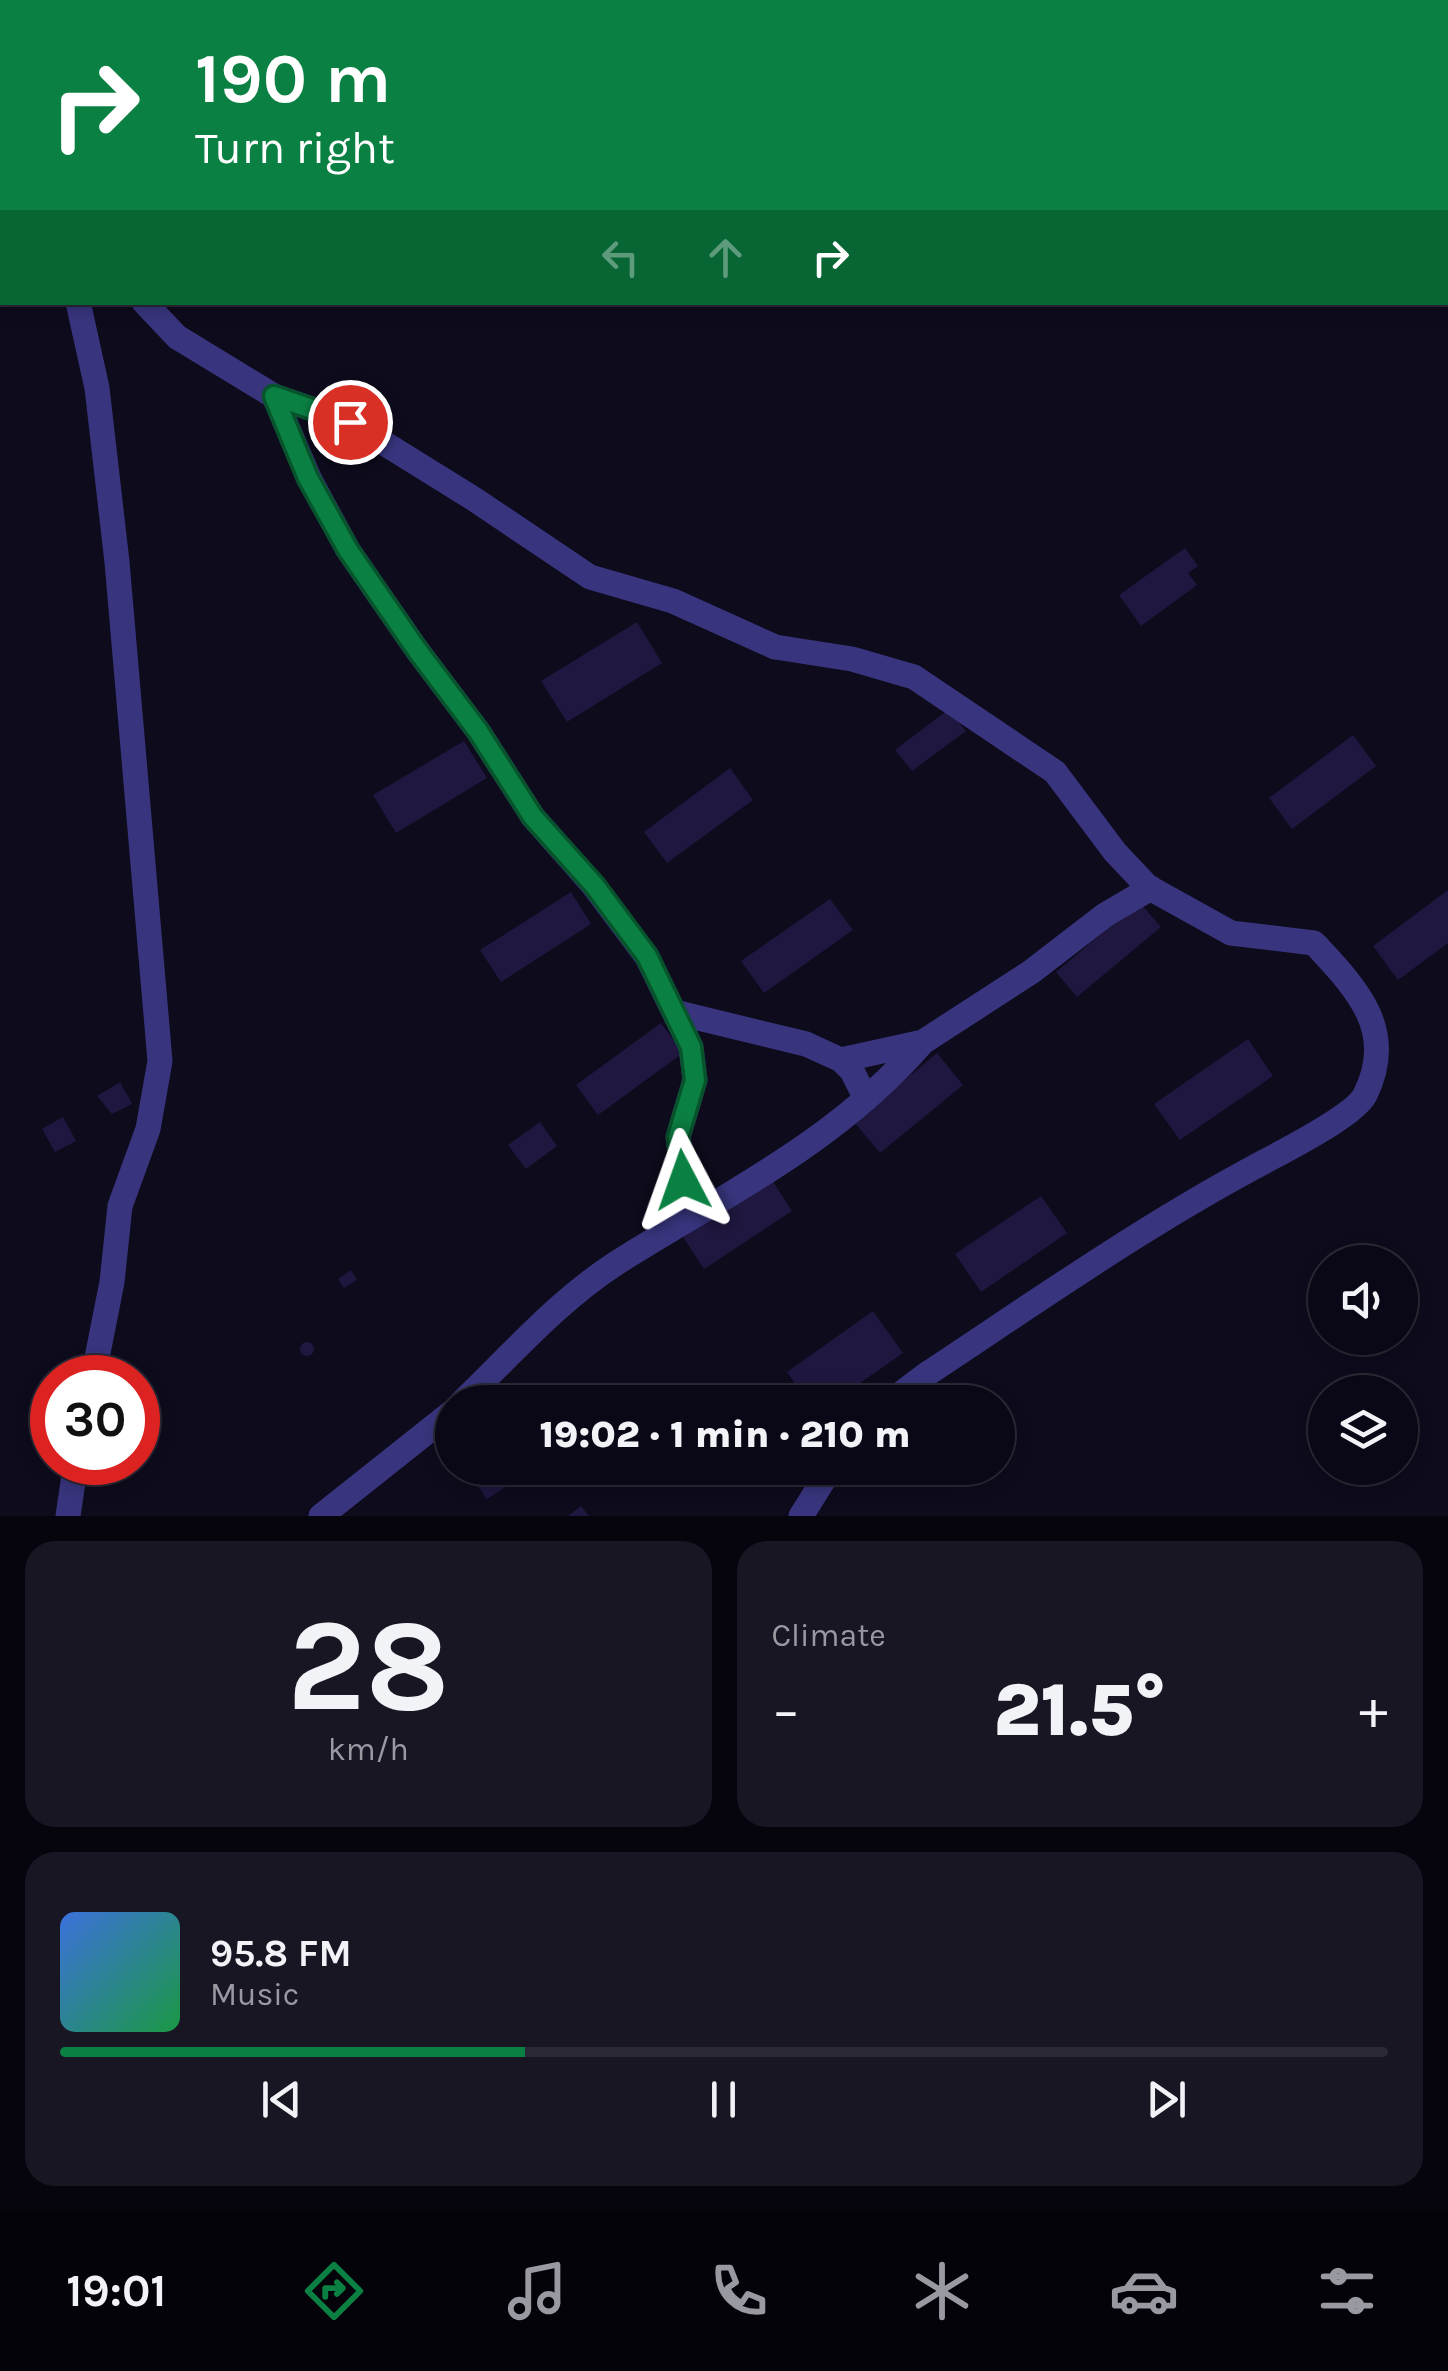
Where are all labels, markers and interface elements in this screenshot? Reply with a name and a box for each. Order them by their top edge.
text: 190 m [195,38,391,120]
icon: right [30,40,160,170]
text: Turn right [195,122,395,174]
icon: left [593,230,648,285]
icon: ahead [698,230,753,285]
icon: right [803,230,858,285]
pin [308,380,393,465]
icon: arrive [323,395,378,450]
position arrow [631,1128,735,1232]
map controls [1308,1245,1418,1485]
button: sound [1308,1245,1418,1355]
speed limit sign: 30 [30,1355,160,1485]
button: layers [1308,1375,1418,1485]
text: 19:02 · 1 min · 210 m [539,1412,911,1457]
text: 28 [287,1590,450,1742]
text: Climate [772,1617,886,1654]
text: 21.5° [993,1666,1166,1754]
text: − [772,1678,800,1742]
text: + [1359,1678,1388,1742]
text: km/h [328,1731,409,1768]
text: 95.8 FM [210,1931,352,1976]
text: Music [210,1976,299,2013]
icon: previous [254,2072,309,2127]
icon: pause [696,2072,751,2127]
icon: next [1139,2072,1194,2127]
icon: directions [299,2256,369,2326]
icon: music [502,2256,572,2326]
icon: phone [704,2256,774,2326]
icon: climate [907,2256,977,2326]
icon: car [1109,2256,1179,2326]
icon: filters [1312,2256,1382,2326]
text: 19:01 [66,2265,166,2317]

